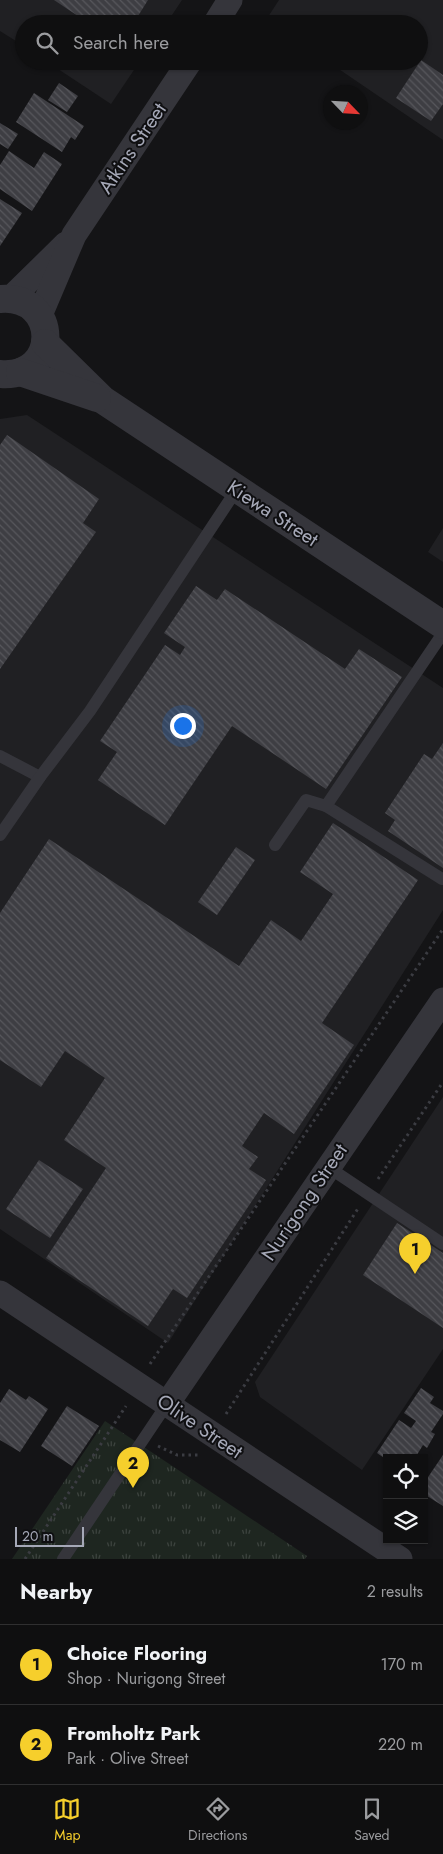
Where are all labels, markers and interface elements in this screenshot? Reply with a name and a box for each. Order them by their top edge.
search box [15,15,428,70]
icon: search [33,29,61,57]
text: Search here [73,29,169,56]
north arrow [323,85,368,130]
street label: Atkins Street [91,97,174,200]
street label: Kiewa Street [221,473,324,554]
your location [170,713,196,739]
street label: Nurigong Street [254,1138,355,1267]
pin: 1 [399,1233,431,1274]
street label: Olive Street [151,1387,249,1466]
pin: 2 [117,1447,149,1488]
map controls [383,1454,428,1544]
button: locate [383,1454,428,1499]
button: layers [383,1499,428,1544]
scale bar [15,1524,84,1547]
text: 20 m [22,1526,54,1546]
text: Nearby [20,1577,92,1607]
text: 2 results [367,1580,423,1603]
text: Choice Flooring [67,1640,207,1667]
text: 1 [32,1653,40,1676]
text: 170 m [381,1653,423,1676]
text: Shop · Nurigong Street [67,1667,225,1690]
text: Fromholtz Park [67,1720,201,1747]
text: 2 [31,1733,41,1756]
text: 220 m [378,1733,423,1756]
text: Park · Olive Street [67,1747,188,1770]
tab: Map [53,1795,81,1845]
tab: Directions [188,1795,247,1845]
tab: Saved [354,1795,390,1845]

